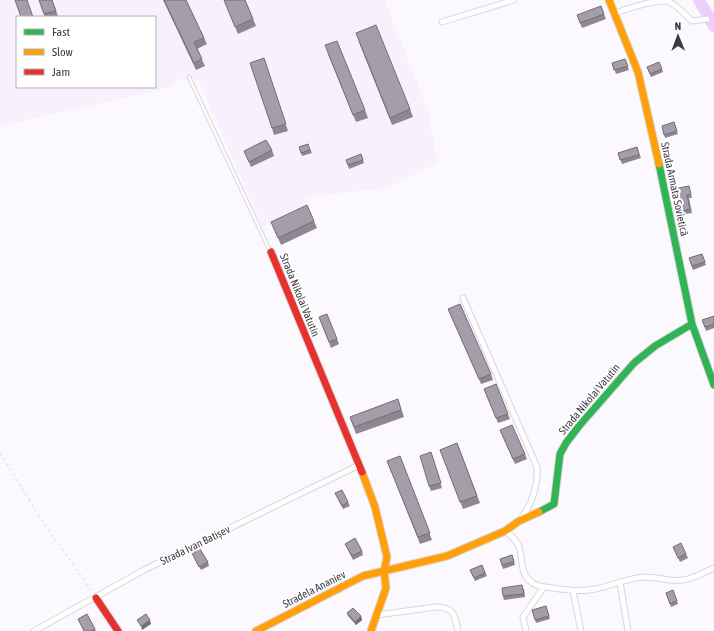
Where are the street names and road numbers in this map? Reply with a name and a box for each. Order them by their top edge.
street label: Strada Armata Sovietică [659,141,691,237]
street label: Strada Nikolai Vatutin [278,252,322,338]
street label: Strada Nikolai Vatutin [556,361,622,437]
street label: Strada Ivan Batișev [158,523,232,567]
street label: Stradela Ananiev [281,568,348,610]

